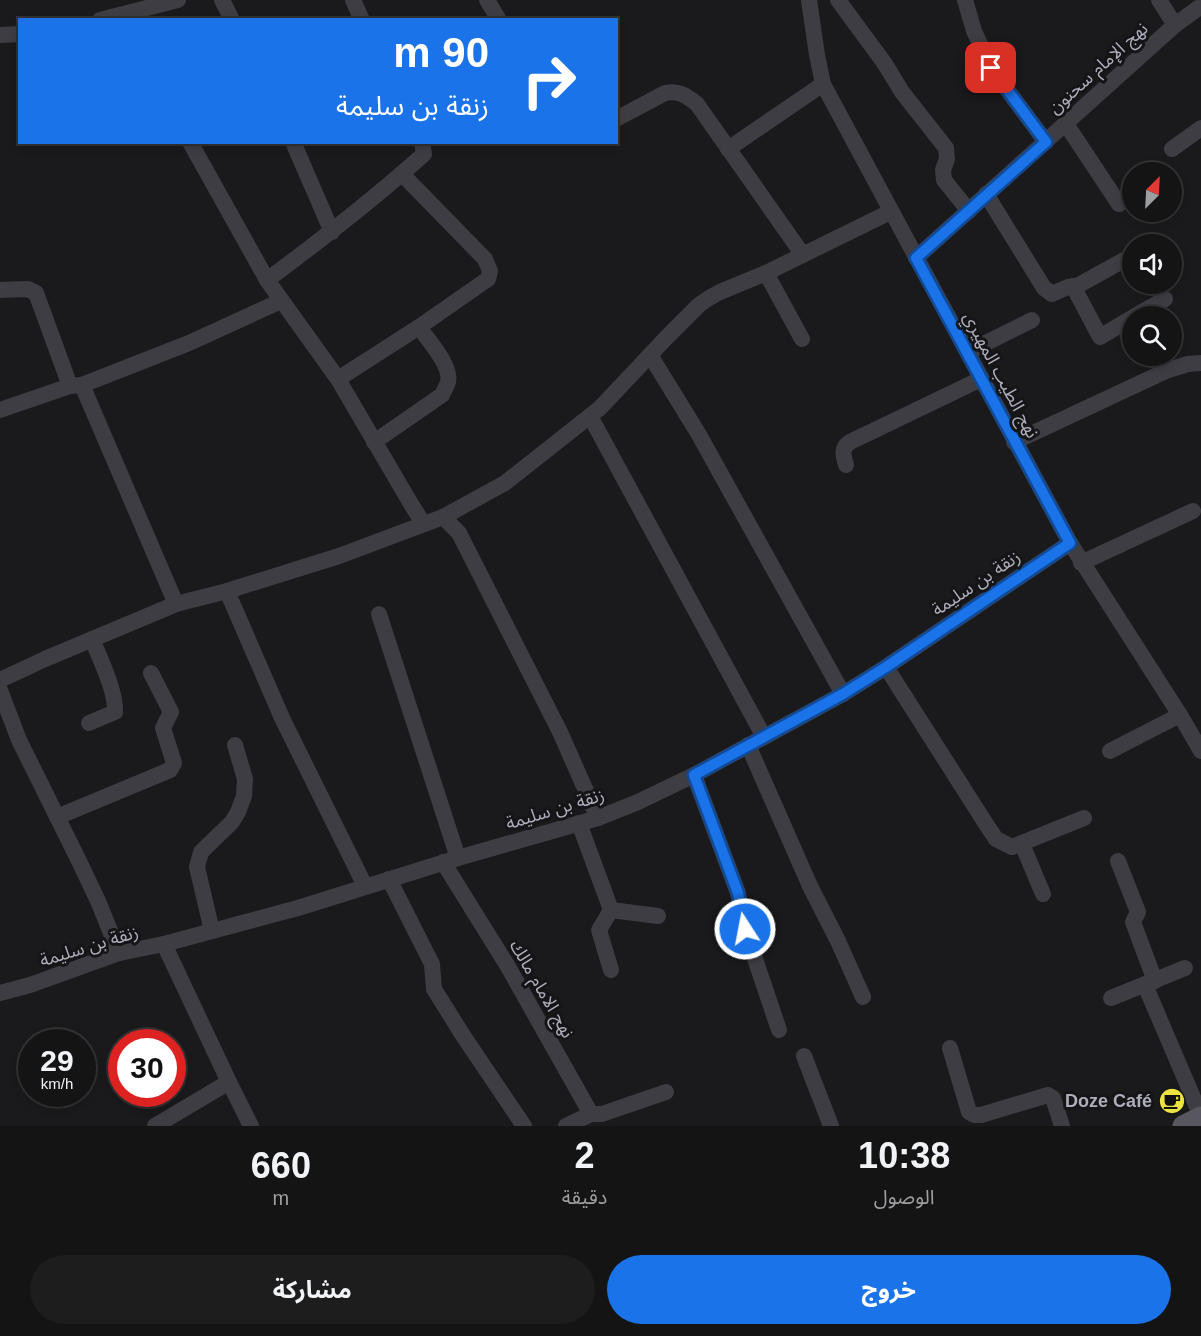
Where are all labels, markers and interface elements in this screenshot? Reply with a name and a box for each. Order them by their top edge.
street label: نهج الإمام سحنون [1044,18,1154,121]
text: 90 m [393,29,489,76]
icon: right [510,42,588,120]
pin [965,42,1016,93]
icon: arrive [974,51,1007,84]
text: زنقة بن سليمة [336,91,489,121]
north arrow [1122,162,1182,222]
map controls [1122,162,1182,366]
button: sound [1122,234,1182,294]
button: search [1122,306,1182,366]
street label: نهج الطيب المهيري [957,309,1043,443]
street label: زنقة بن سليمة [928,546,1024,621]
street label: زنقة بن سليمة [503,785,607,834]
position arrow [713,897,777,961]
street label: زنقة بن سليمة [37,922,141,971]
street label: نهج الامام مالك [502,936,578,1044]
speed limit sign: 30 [108,1029,186,1107]
text: 29 [40,1044,74,1077]
text: km/h [41,1075,73,1092]
cafe icon: Doze Café [1157,1086,1187,1116]
place label: Doze Café [1065,1091,1152,1111]
text: 2 [575,1135,595,1176]
text: 10:38 [858,1135,950,1176]
text: 660 [251,1145,311,1186]
text: دقيقة [562,1186,607,1208]
text: الوصول [874,1186,935,1208]
text: m [273,1187,289,1209]
button: مشاركة [30,1255,595,1324]
button: خروج [607,1255,1171,1324]

